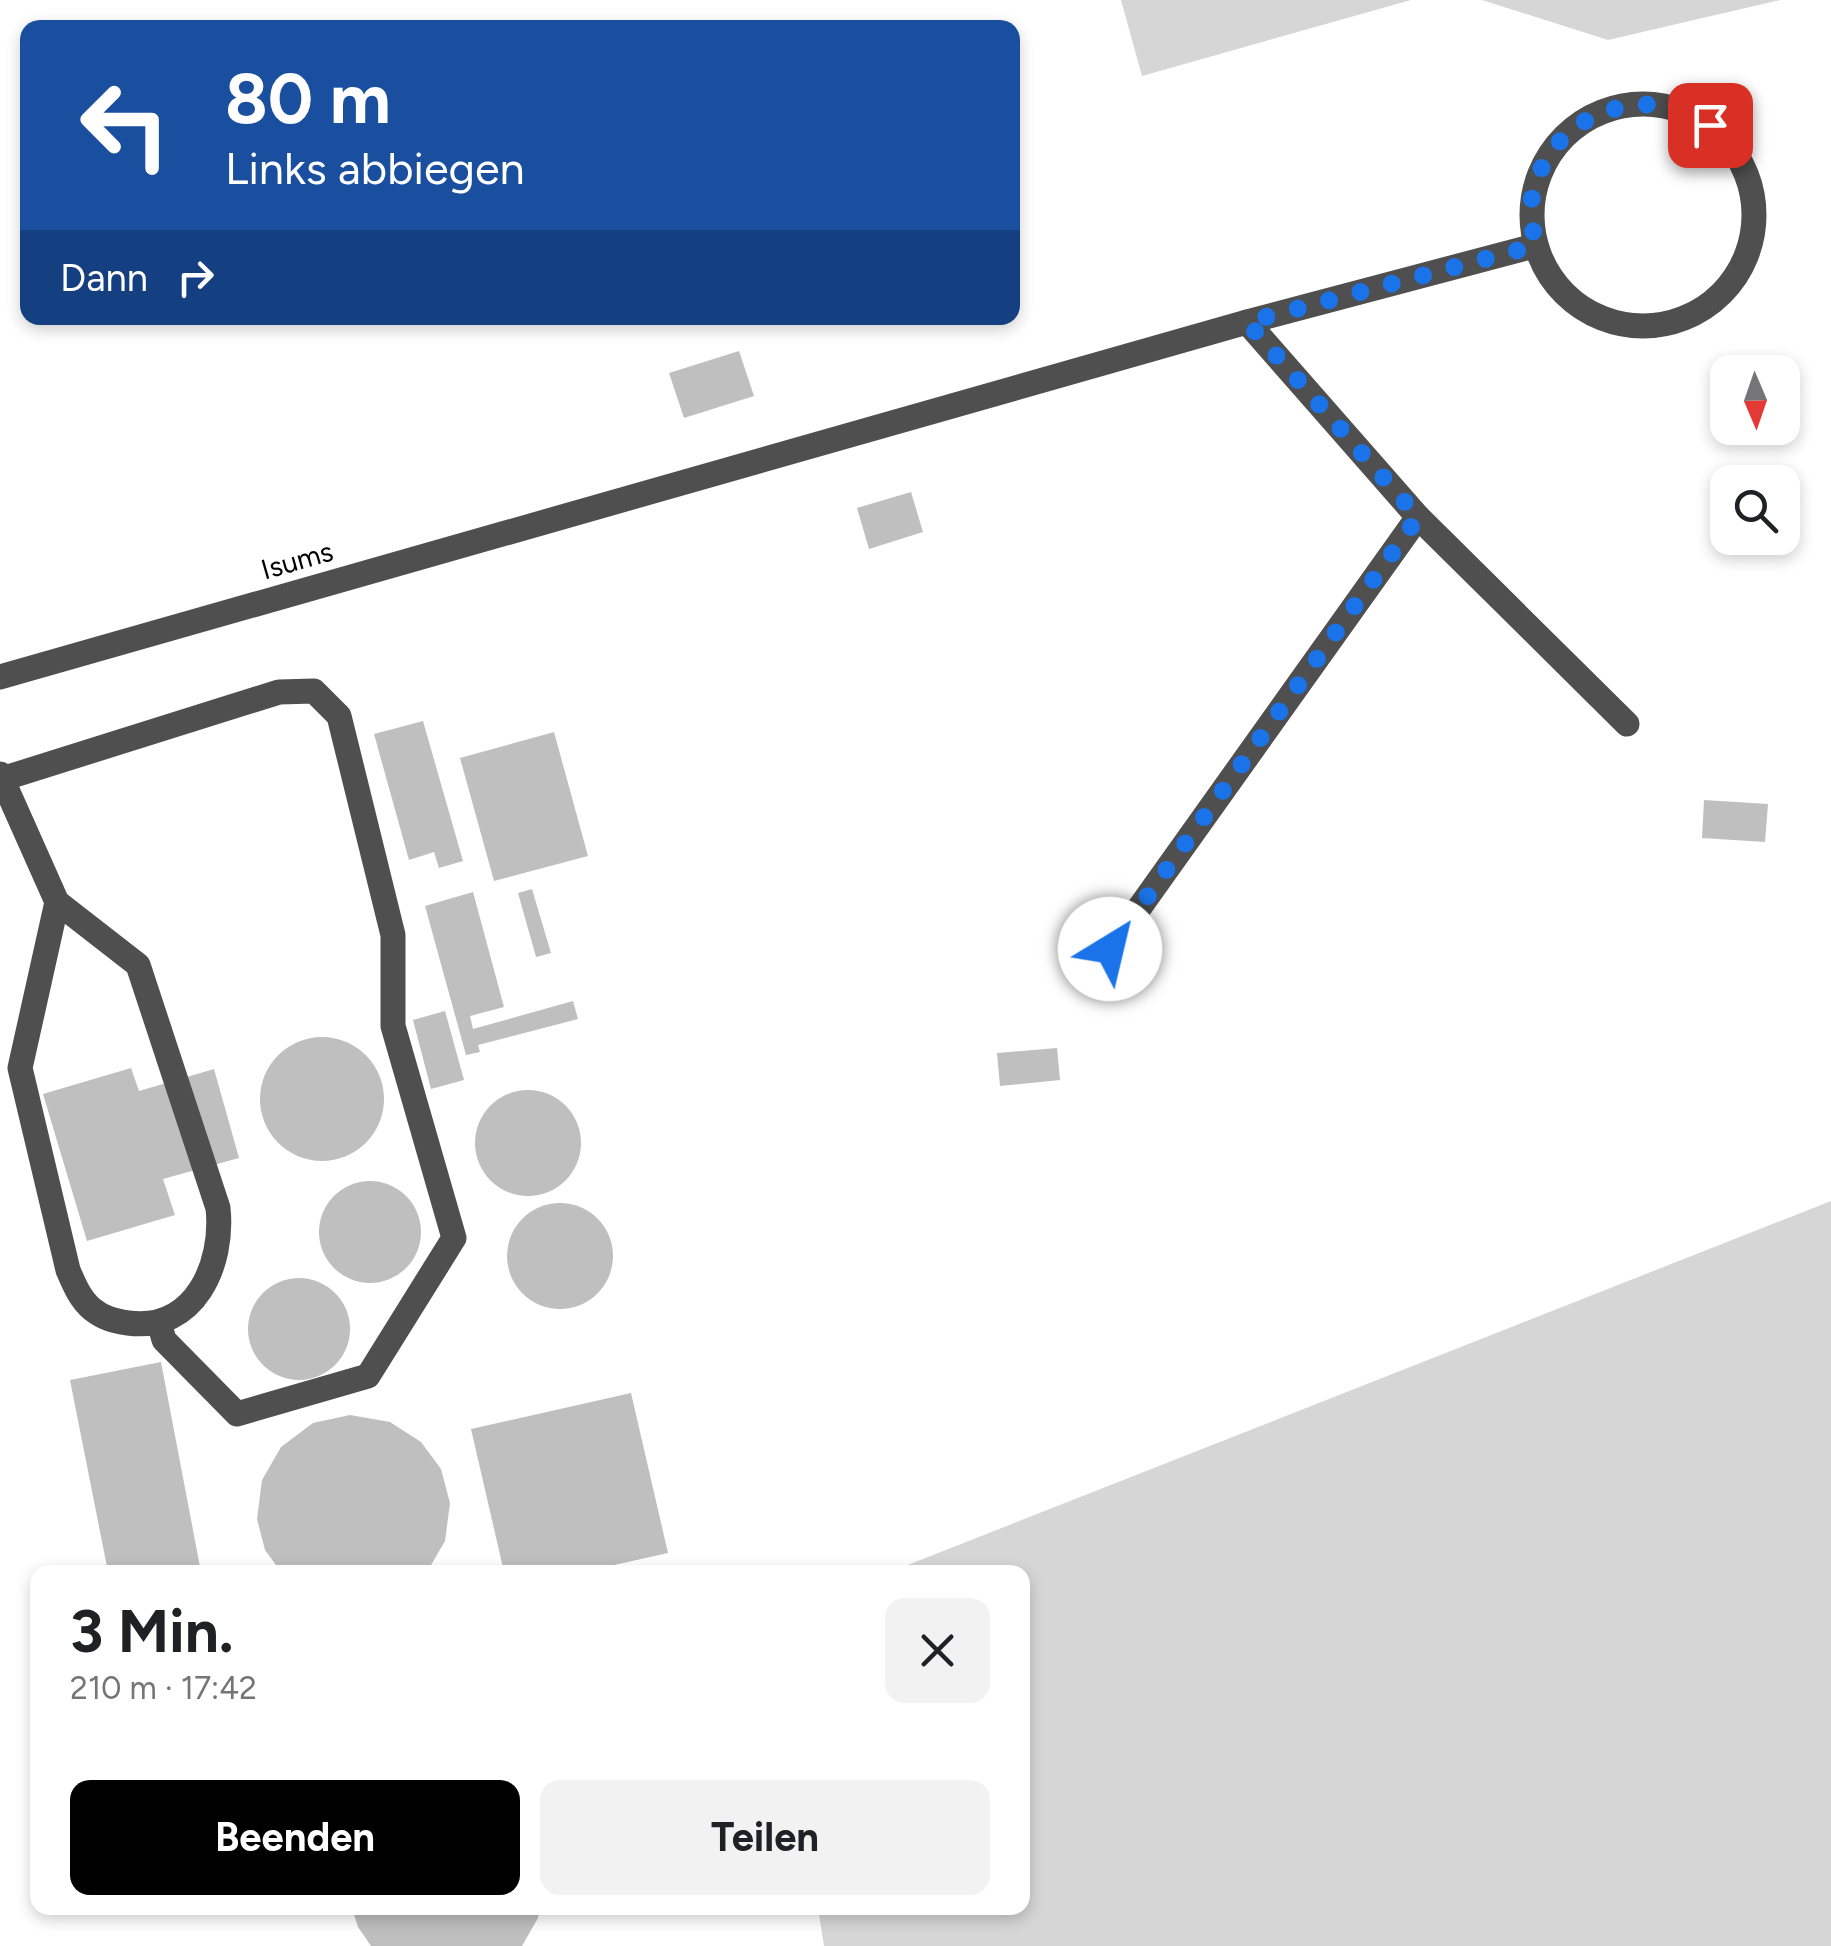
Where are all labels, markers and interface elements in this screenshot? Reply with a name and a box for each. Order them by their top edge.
text: 80 m [225,56,391,141]
icon: left [60,60,190,190]
pin [1668,83,1753,168]
icon: arrive [1683,98,1738,153]
text: Links abbiegen [225,141,525,195]
icon: right [168,250,223,305]
text: Dann [60,255,148,301]
north arrow [1710,355,1800,445]
map controls [1710,355,1800,555]
button: search [1710,465,1800,555]
street label: Isums [257,534,337,586]
position arrow [1058,897,1162,1001]
text: 3 Min. [70,1595,234,1667]
button: close [885,1598,990,1703]
text: 210 m · 17:42 [70,1669,257,1707]
button: Beenden [70,1780,520,1895]
button: Teilen [540,1780,990,1895]

